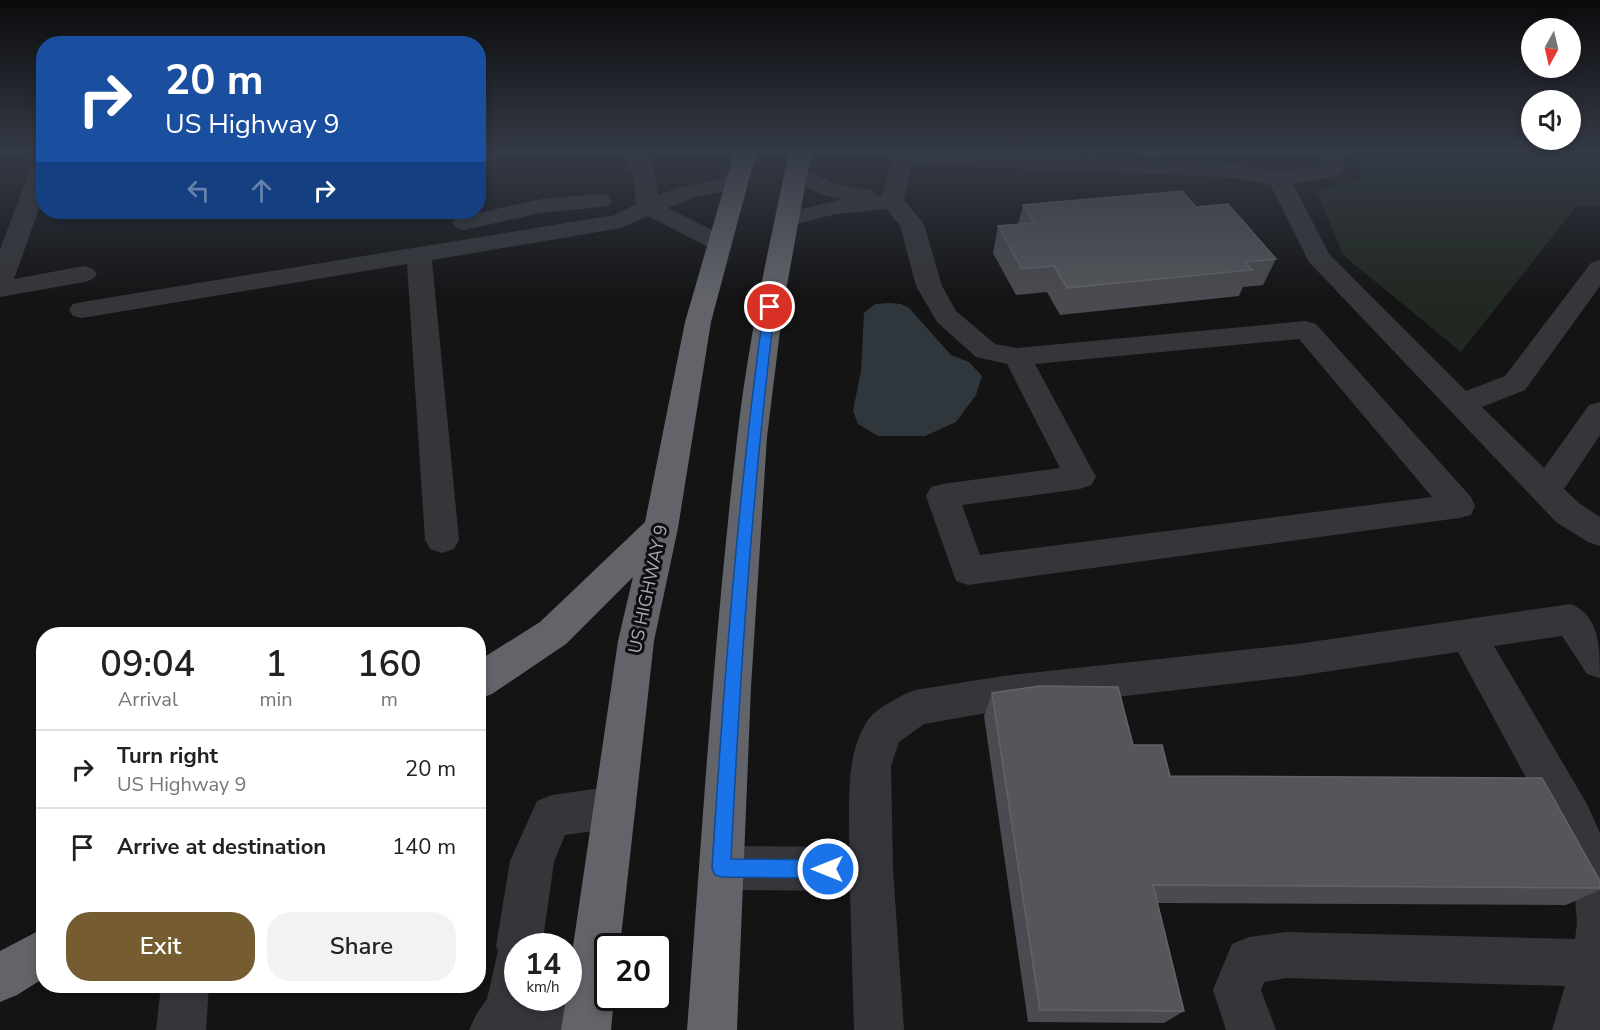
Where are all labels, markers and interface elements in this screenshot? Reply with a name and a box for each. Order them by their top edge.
north arrow [1521,18,1581,78]
map controls [1521,18,1581,150]
text: 20 m [165,52,264,109]
icon: right [66,60,144,138]
button: sound [1521,90,1581,150]
text: US Highway 9 [165,106,340,143]
icon: left [182,174,215,207]
icon: ahead [245,174,278,207]
icon: right [308,174,341,207]
pin [744,281,795,332]
icon: arrive [753,290,786,323]
street label: US HIGHWAY 9 [623,523,673,655]
text: 09:04 [100,640,195,689]
text: 1 [265,640,287,689]
text: 160 [357,640,422,689]
text: Arrival [118,686,178,713]
text: min [260,686,293,713]
text: m [381,686,398,713]
text: Turn right [117,741,218,771]
icon: right [66,753,99,786]
text: 20 m [405,754,456,784]
text: US Highway 9 [117,771,246,798]
icon: arrive [66,831,99,864]
text: Arrive at destination [117,832,326,862]
text: 140 m [392,832,456,862]
position arrow [796,837,860,901]
button: Exit [66,912,255,981]
button: Share [267,912,456,981]
speed limit sign: 20 [594,933,672,1011]
text: 14 [525,944,561,985]
text: km/h [526,977,560,997]

